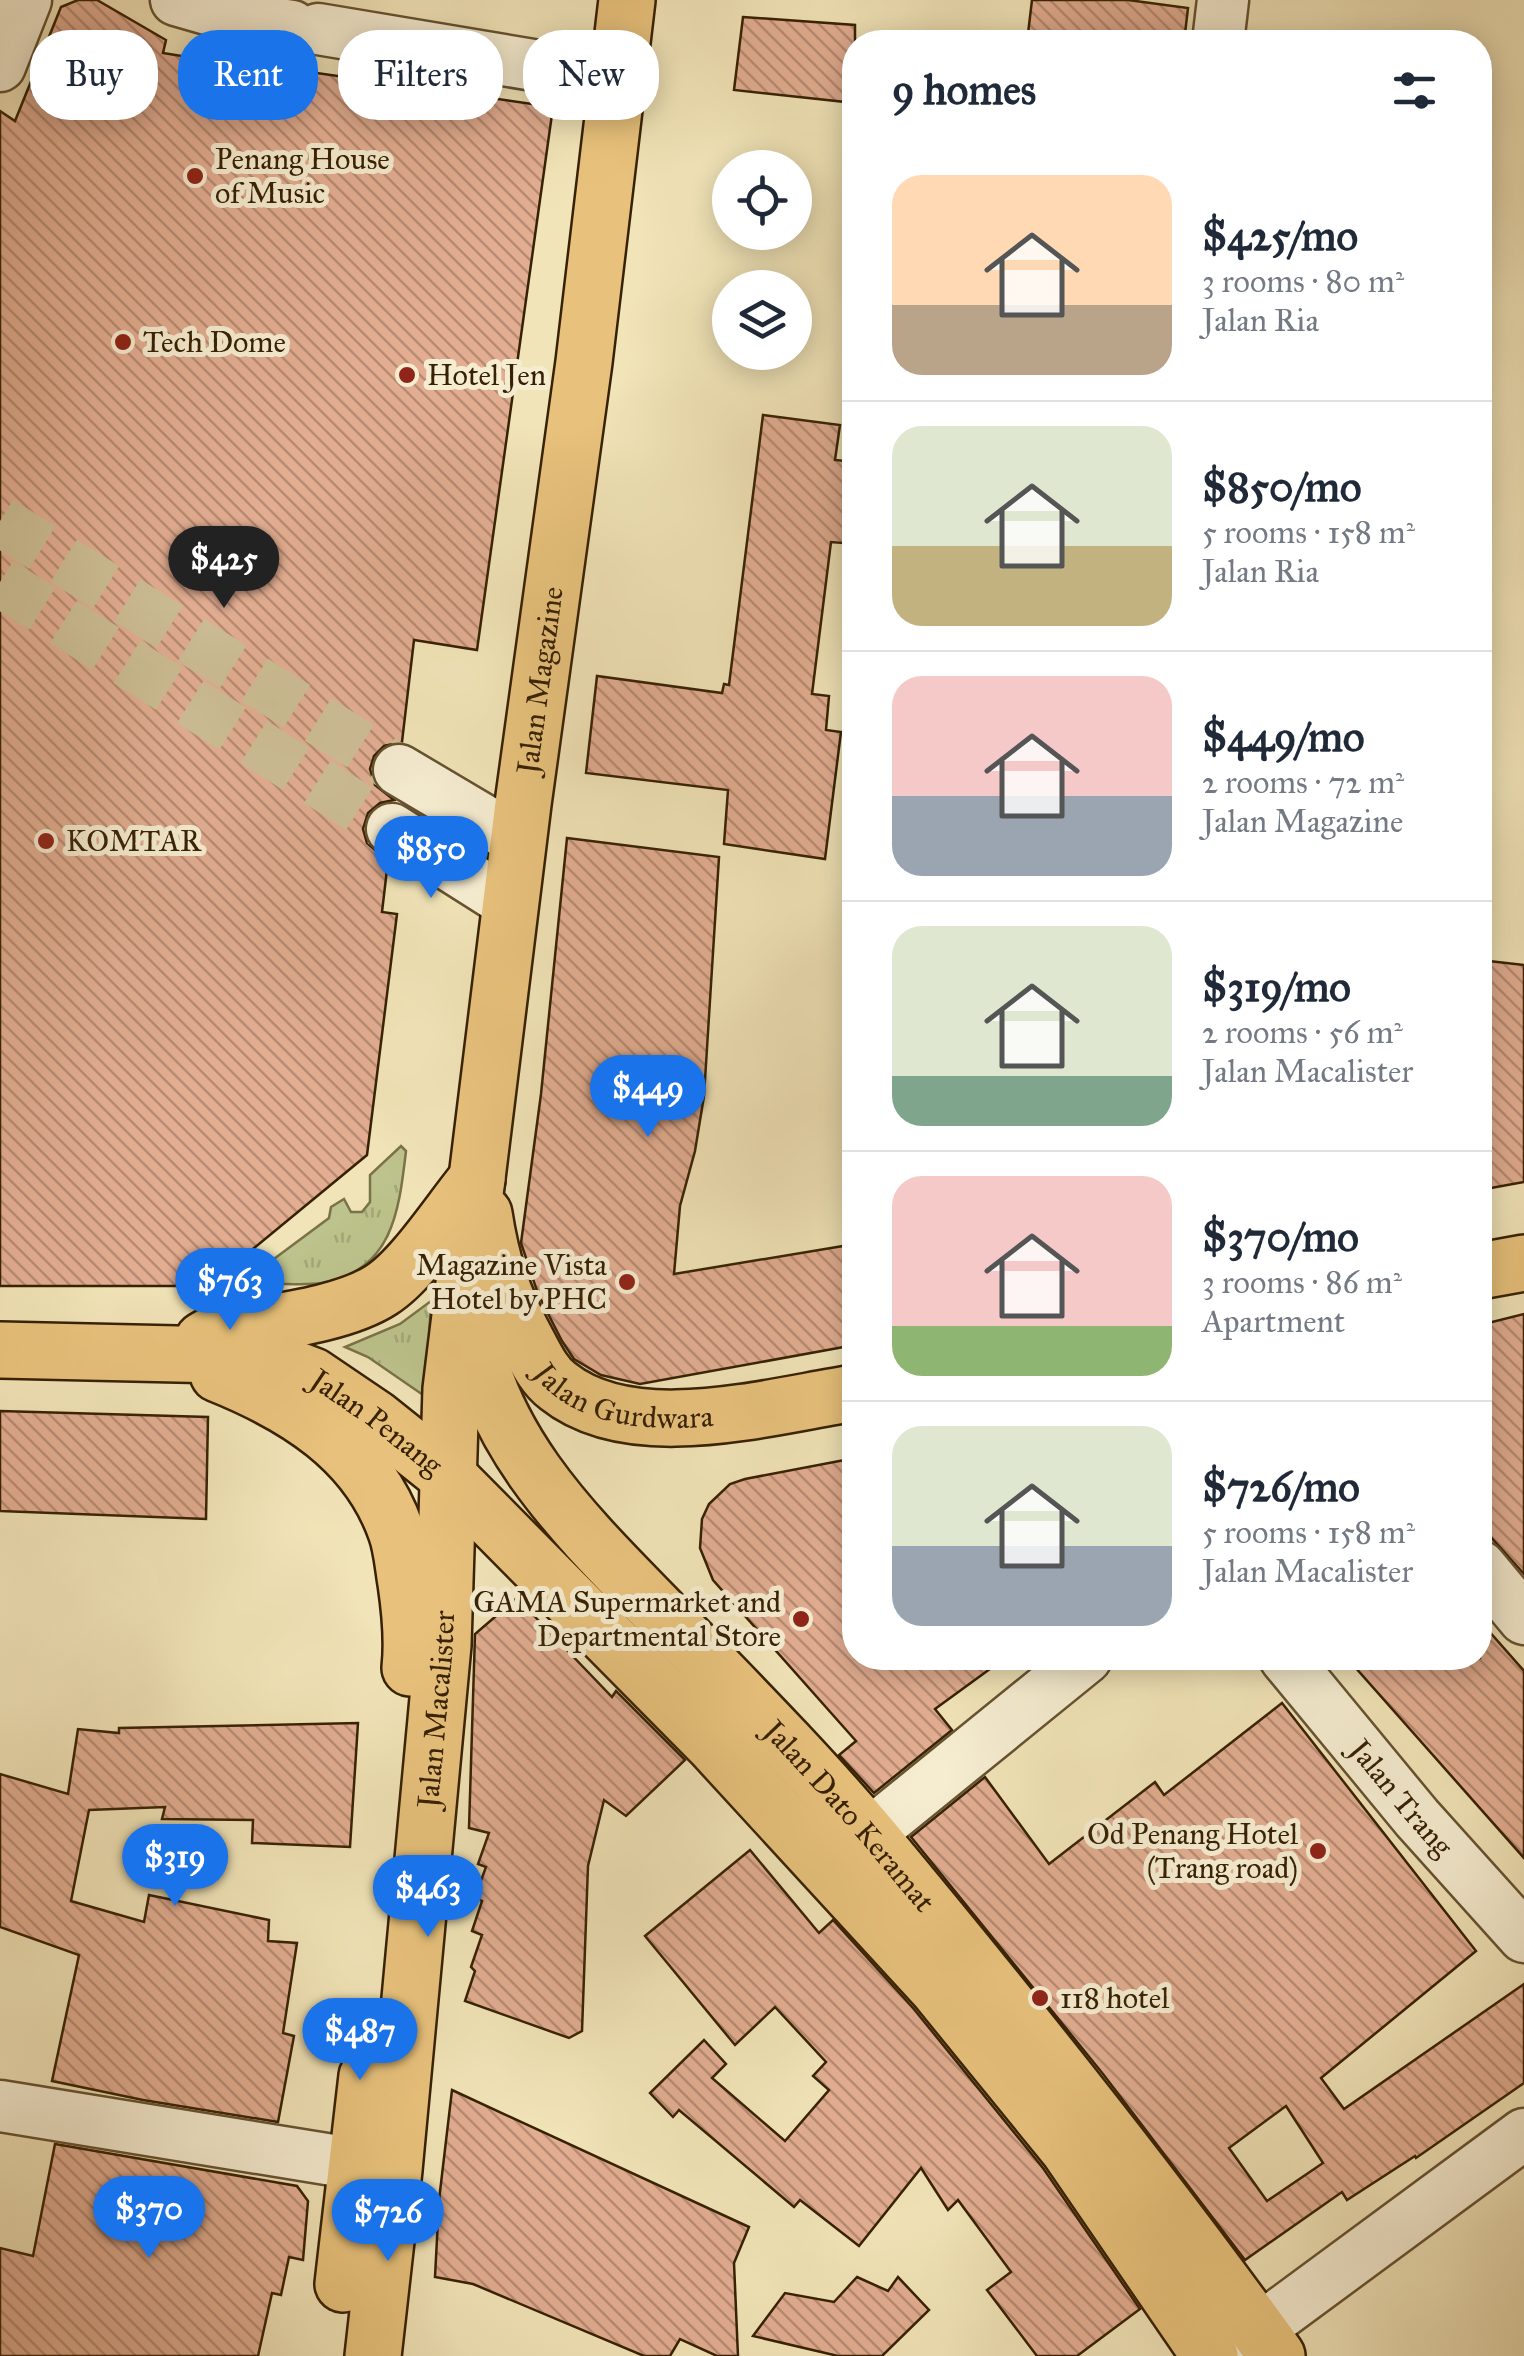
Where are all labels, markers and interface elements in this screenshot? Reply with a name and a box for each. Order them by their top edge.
chip: Buy [30,30,158,120]
chip: Rent [178,30,318,120]
chip: Filters [338,30,503,120]
chip: New [523,30,659,120]
icon: filters [1387,63,1442,118]
text: 9 homes [892,64,1036,116]
place label: Penang House of Music [215,141,390,211]
map controls [712,150,812,370]
button: locate [712,150,812,250]
marker: Penang House of Music [184,165,206,187]
text: $425/mo [1202,210,1358,262]
icon: home [972,215,1092,335]
text: 3 rooms · 80 m² [1202,262,1404,301]
button: layers [712,270,812,370]
text: Jalan Ria [1202,301,1319,340]
place label: Tech Dome [143,324,286,360]
marker: Tech Dome [112,331,134,353]
place label: Hotel Jen [427,357,546,393]
marker: Hotel Jen [396,364,418,386]
text: $850/mo [1202,461,1361,513]
icon: home [972,466,1092,586]
text: 5 rooms · 158 m² [1202,513,1415,552]
pin: $425 [165,526,283,611]
text: $425 [190,539,258,578]
text: Jalan Ria [1202,552,1319,591]
street label: Jalan Magazine [509,584,571,779]
text: $449/mo [1202,711,1364,763]
icon: home [972,716,1092,836]
text: 2 rooms · 72 m² [1202,763,1404,802]
text: Jalan Magazine [1202,802,1403,841]
pin: $850 [372,816,490,901]
place label: KOMTAR [66,823,202,859]
text: $850 [396,829,466,868]
marker: KOMTAR [35,830,57,852]
text: $319/mo [1202,961,1351,1013]
icon: home [972,966,1092,1086]
text: 2 rooms · 56 m² [1202,1013,1403,1052]
text: Jalan Macalister [1202,1052,1413,1091]
pin: $449 [589,1055,707,1140]
text: $449 [612,1068,684,1107]
text: $370/mo [1202,1211,1359,1263]
icon: home [972,1216,1092,1336]
place label: Magazine Vista Hotel by PHC [416,1247,607,1317]
pin: $763 [171,1248,289,1333]
text: $763 [197,1261,263,1300]
text: 3 rooms · 86 m² [1202,1263,1402,1302]
marker: Magazine Vista Hotel by PHC [616,1271,638,1293]
text: Apartment [1202,1302,1345,1341]
street label: Jalan Gurdwara [524,1354,715,1436]
street label: Jalan Penang [301,1360,451,1484]
text: $726/mo [1202,1461,1360,1513]
icon: home [972,1466,1092,1586]
text: 5 rooms · 158 m² [1202,1513,1415,1552]
text: Jalan Macalister [1202,1552,1413,1591]
place label: GAMA Supermarket and Departmental Store [473,1584,781,1654]
marker: GAMA Supermarket and Departmental Store [790,1608,812,1630]
street label: Jalan Macalister [410,1609,462,1813]
street label: Jalan Dato Keramat [754,1711,943,1919]
street label: Jalan Trang [1340,1730,1461,1865]
place label: Od Penang Hotel (Trang road) [1087,1816,1299,1887]
pin: $319 [116,1824,234,1909]
text: $319 [144,1837,206,1876]
marker: Od Penang Hotel (Trang road) [1307,1840,1329,1862]
pin: $463 [369,1855,487,1940]
text: $463 [395,1868,461,1907]
place label: 118 hotel [1060,1980,1170,2016]
marker: 118 hotel [1029,1987,1051,2009]
pin: $487 [301,1998,419,2083]
text: $487 [324,2011,396,2050]
pin: $370 [90,2176,208,2261]
pin: $726 [329,2179,447,2264]
text: $370 [115,2189,183,2228]
text: $726 [354,2192,422,2231]

